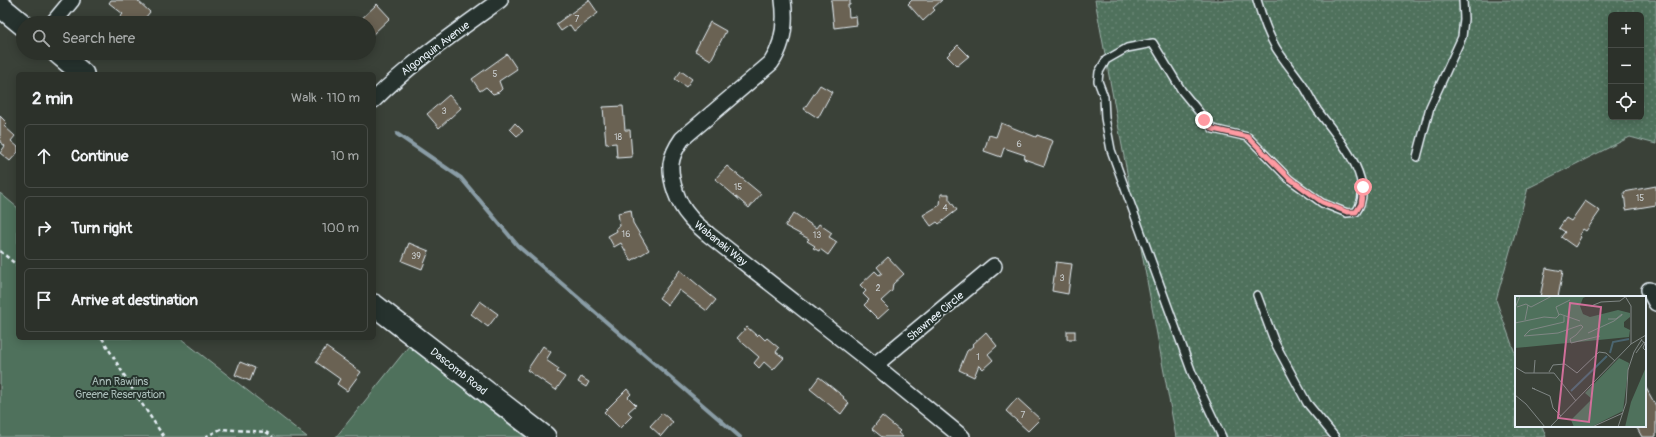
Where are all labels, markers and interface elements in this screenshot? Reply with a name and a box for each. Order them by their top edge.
map controls [1608,12,1644,120]
button: + [1608,12,1644,48]
house number: 7 [575,14,580,25]
search box [16,16,376,60]
street label: Algonquin Avenue [399,18,473,78]
icon: search [30,27,52,49]
text: Search here [62,29,135,48]
button: − [1608,48,1644,84]
house number: 5 [493,69,498,80]
button: locate [1608,84,1644,120]
text: 2 min [32,88,73,109]
text: Walk · 110 m [291,90,360,106]
house number: 3 [441,106,447,117]
route end [1195,111,1213,129]
house number: 18 [614,132,622,143]
house number: 6 [1016,139,1022,150]
icon: ahead [33,145,55,167]
text: Continue [71,147,129,166]
text: 10 m [331,148,359,164]
route start [1354,178,1372,196]
house number: 15 [734,182,742,193]
house number: 15 [1636,193,1644,204]
house number: 4 [942,203,948,214]
icon: right [33,217,55,239]
street label: Wabanaki Way [692,218,750,269]
text: Turn right [71,219,132,238]
text: 100 m [322,220,359,236]
house number: 16 [622,229,630,240]
house number: 13 [813,230,821,241]
house number: 39 [411,251,421,262]
house number: 3 [1059,273,1065,284]
house number: 2 [875,283,881,294]
icon: arrive [33,289,55,311]
street label: Shawnee Circle [904,289,967,344]
text: Arrive at destination [71,291,198,310]
inset map [1515,296,1646,427]
street label: Dascomb Road [428,345,490,398]
house number: 1 [976,352,980,363]
park label: Ann Rawlins Greene Reservation [75,375,165,401]
house number: 7 [1021,410,1026,421]

